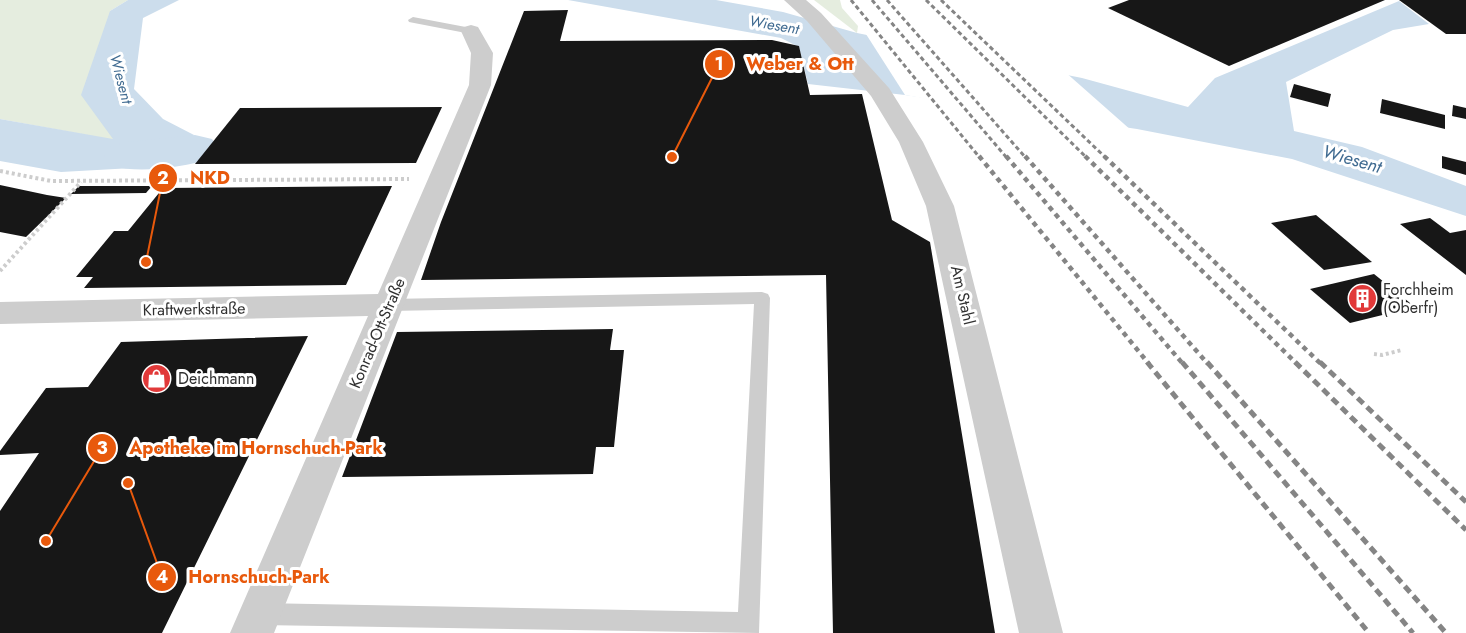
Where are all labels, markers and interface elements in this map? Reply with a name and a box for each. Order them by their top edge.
water label: Wiesent [747,10,802,40]
callout: Weber & Ott [704,46,866,82]
text: 1 [714,51,724,77]
text: Weber & Ott [746,51,854,77]
water label: Wiesent [104,52,139,108]
water label: Wiesent [1319,138,1386,180]
callout: NKD [148,160,242,196]
text: 2 [157,165,169,191]
text: NKD [190,165,230,191]
street label: Am Stahl [945,263,981,327]
street label: Konrad-Ott-Straße [343,274,411,392]
place label: Forchheim (Oberfr) [1383,278,1454,319]
building icon: Forchheim (Oberfr) [1346,282,1378,314]
street label: Kraftwerkstraße [142,297,246,321]
shop icon: Deichmann [141,362,173,394]
place label: Deichmann [178,367,254,390]
callout: Apotheke im Hornschuch-Park [87,430,394,466]
text: 3 [96,435,108,461]
text: Apotheke im Hornschuch-Park [128,435,383,461]
callout: Hornschuch-Park [147,559,342,595]
text: 4 [156,564,168,590]
text: Hornschuch-Park [188,564,330,590]

